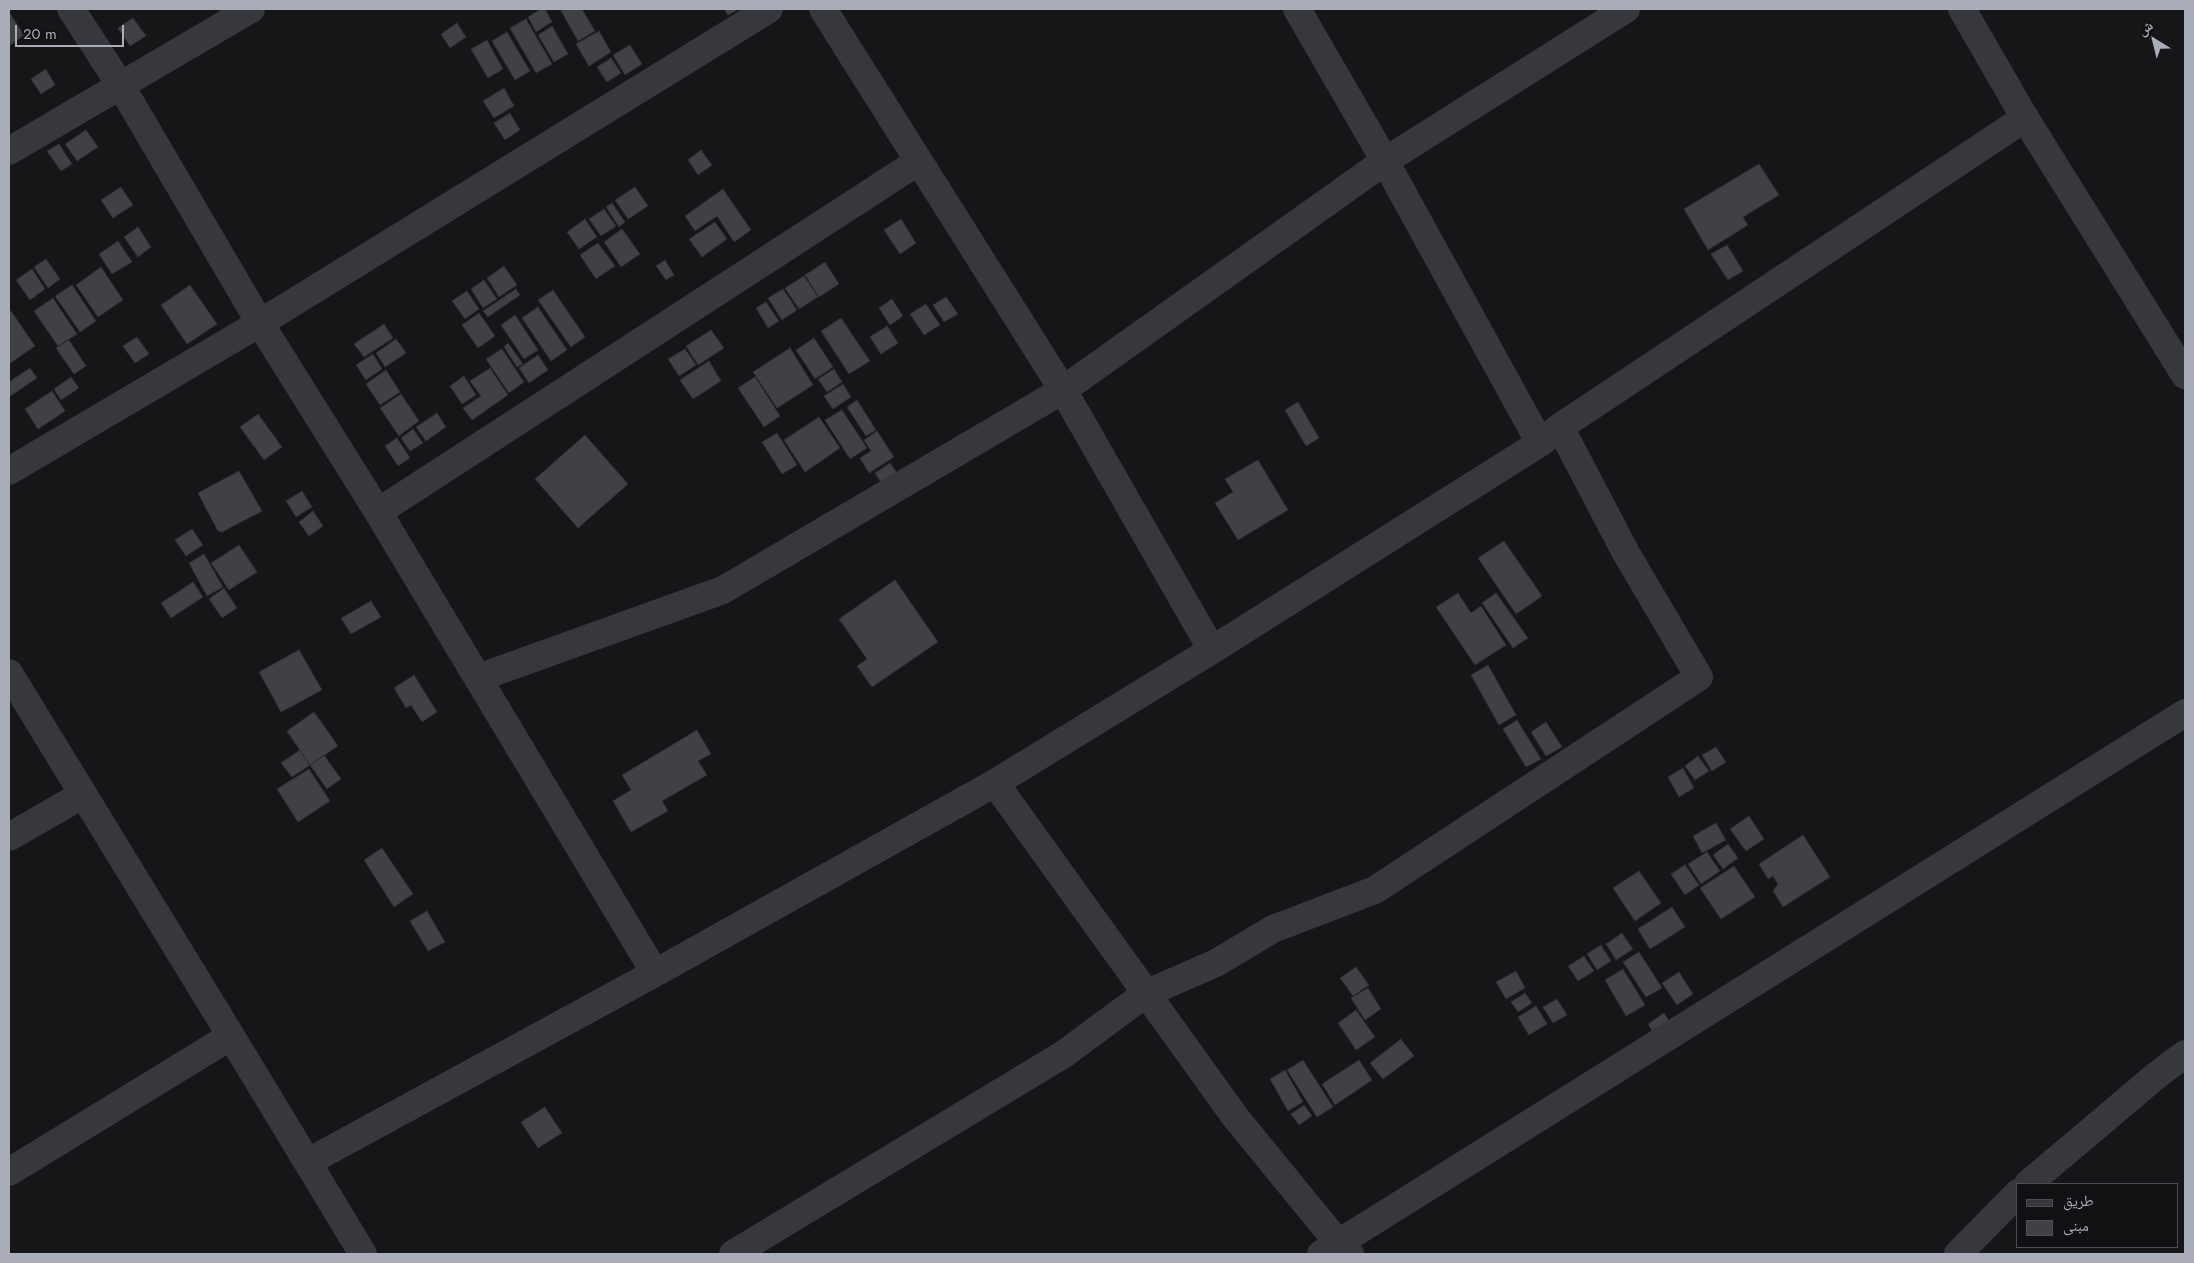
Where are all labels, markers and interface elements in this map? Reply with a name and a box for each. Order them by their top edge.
scale bar [18,15,126,47]
north arrow [2129,15,2179,65]
text: ش [2133,15,2157,40]
text: 20 m [23,23,57,45]
legend [2016,1183,2179,1248]
text: طريق [2063,1190,2094,1212]
text: مبنى [2063,1215,2089,1237]

